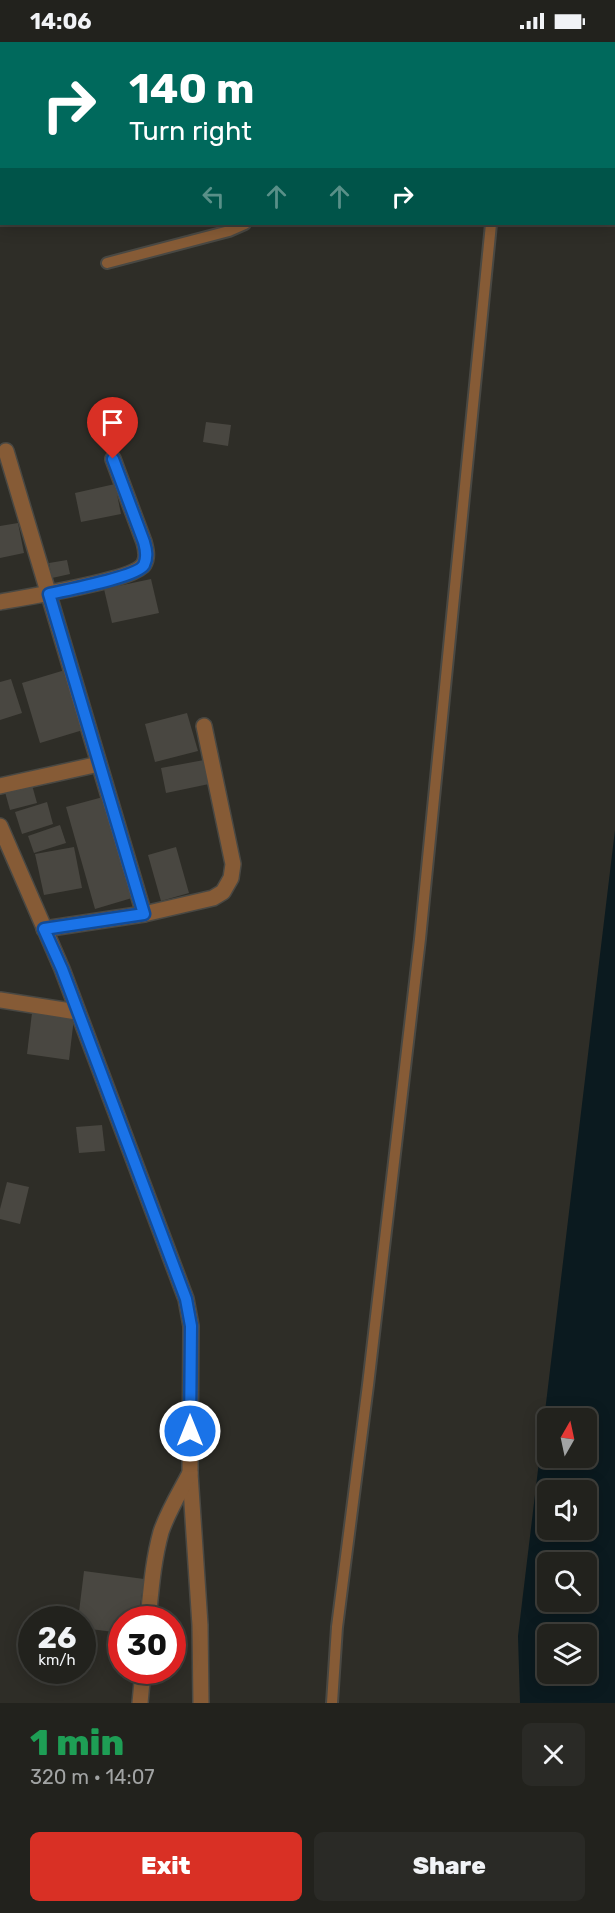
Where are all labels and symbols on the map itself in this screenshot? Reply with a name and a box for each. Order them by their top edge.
pin [87,397,138,459]
position arrow [158,1399,222,1463]
north arrow [537,1408,597,1468]
speed limit sign: 30 [108,1606,186,1684]

